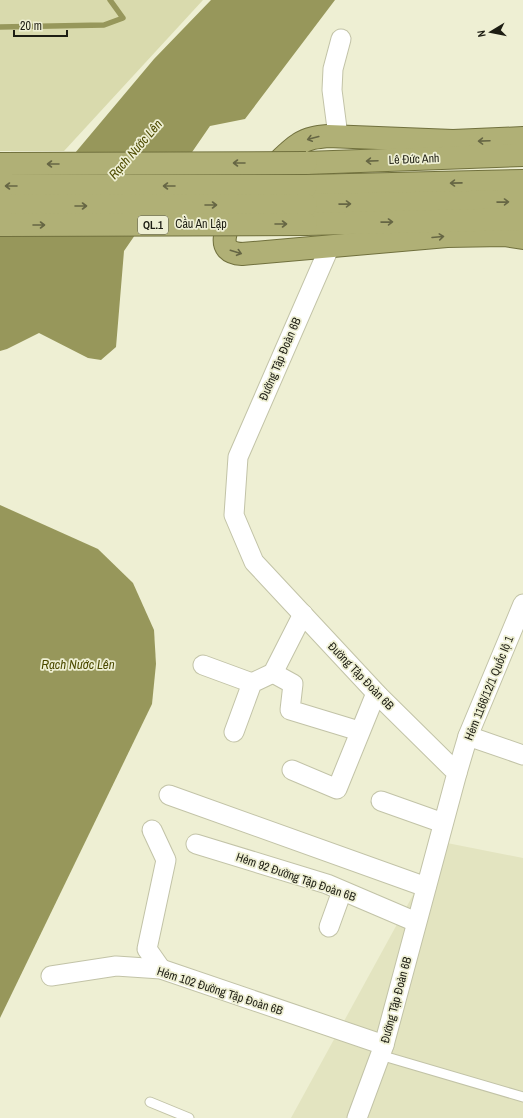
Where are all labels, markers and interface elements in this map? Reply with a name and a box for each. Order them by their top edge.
scale bar [14,12,67,38]
north arrow [471,12,511,52]
text: 20 m [20,18,42,34]
text: N [474,29,489,38]
water label: Rạch Nước Lên [105,116,166,183]
one-way arrow [306,135,319,142]
one-way arrow [478,137,491,144]
street label: Lê Đức Anh [388,150,440,168]
one-way arrow [366,157,379,165]
one-way arrow [233,159,246,167]
one-way arrow [47,160,60,168]
one-way arrow [450,179,463,186]
one-way arrow [5,182,18,190]
one-way arrow [163,182,176,190]
one-way arrow [496,198,509,206]
one-way arrow [338,200,351,208]
one-way arrow [204,201,217,209]
one-way arrow [74,202,87,210]
road number: QL.1 [138,216,168,234]
street label: Cầu An Lập [175,216,227,232]
one-way arrow [380,218,393,226]
one-way arrow [274,220,287,228]
one-way arrow [32,221,45,229]
one-way arrow [431,233,444,240]
one-way arrow [230,249,243,257]
street label: Đường Tập Đoàn 6B [255,315,305,403]
street label: Hẻm 1166/12/1 Quốc lộ 1 [461,633,517,743]
street label: Đường Tập Đoàn 6B [324,639,398,714]
water label: Rạch Nước Lên [41,656,115,673]
street label: Hẻm 92 Đường Tập Đoàn 6B [234,849,359,905]
street label: Đường Tập Đoàn 6B [377,955,415,1045]
street label: Hẻm 102 Đường Tập Đoàn 6B [155,963,285,1019]

